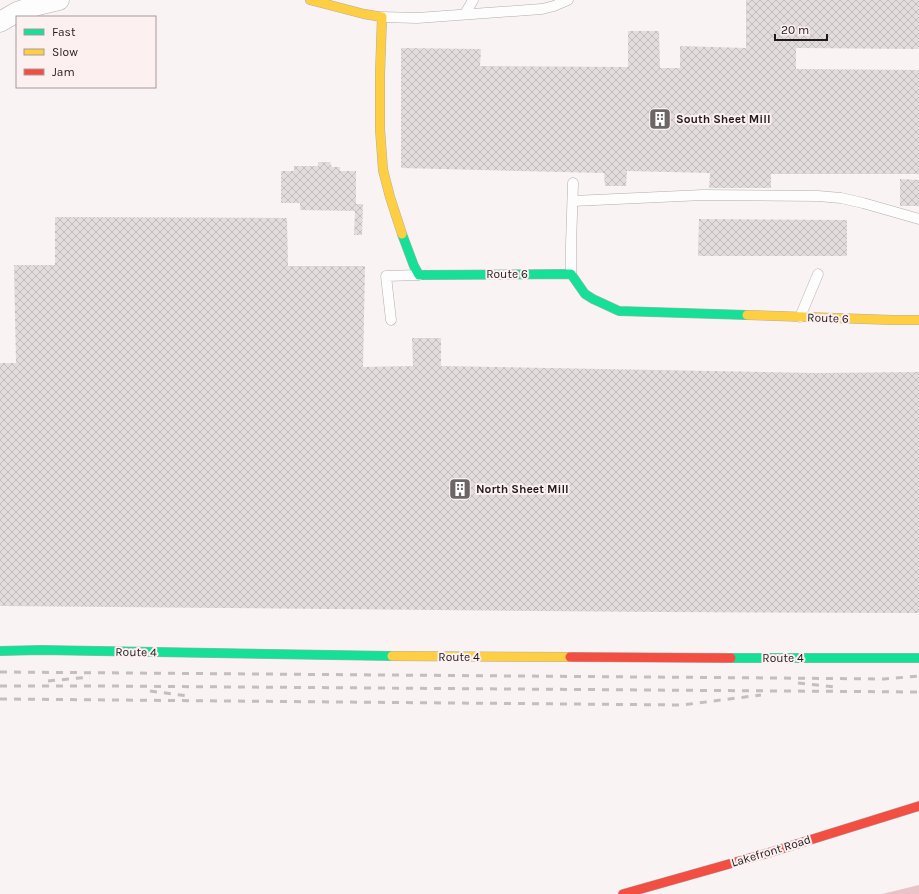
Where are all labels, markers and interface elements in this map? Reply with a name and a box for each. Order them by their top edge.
legend [16,16,156,88]
scale bar [775,16,827,42]
text: 20 m [781,23,809,37]
text: Fast [52,25,76,39]
text: Slow [52,45,78,59]
text: Jam [52,65,75,79]
building icon: South Sheet Mill [647,106,673,132]
place label: South Sheet Mill [676,112,771,126]
street label: Route 6 [486,267,528,281]
street label: Route 6 [807,310,849,326]
building icon: North Sheet Mill [447,476,473,502]
place label: North Sheet Mill [476,482,569,496]
street label: Route 4 [115,645,157,659]
street label: Route 4 [438,650,480,664]
street label: Route 4 [762,651,804,665]
street label: Lakefront Road [730,832,812,870]

